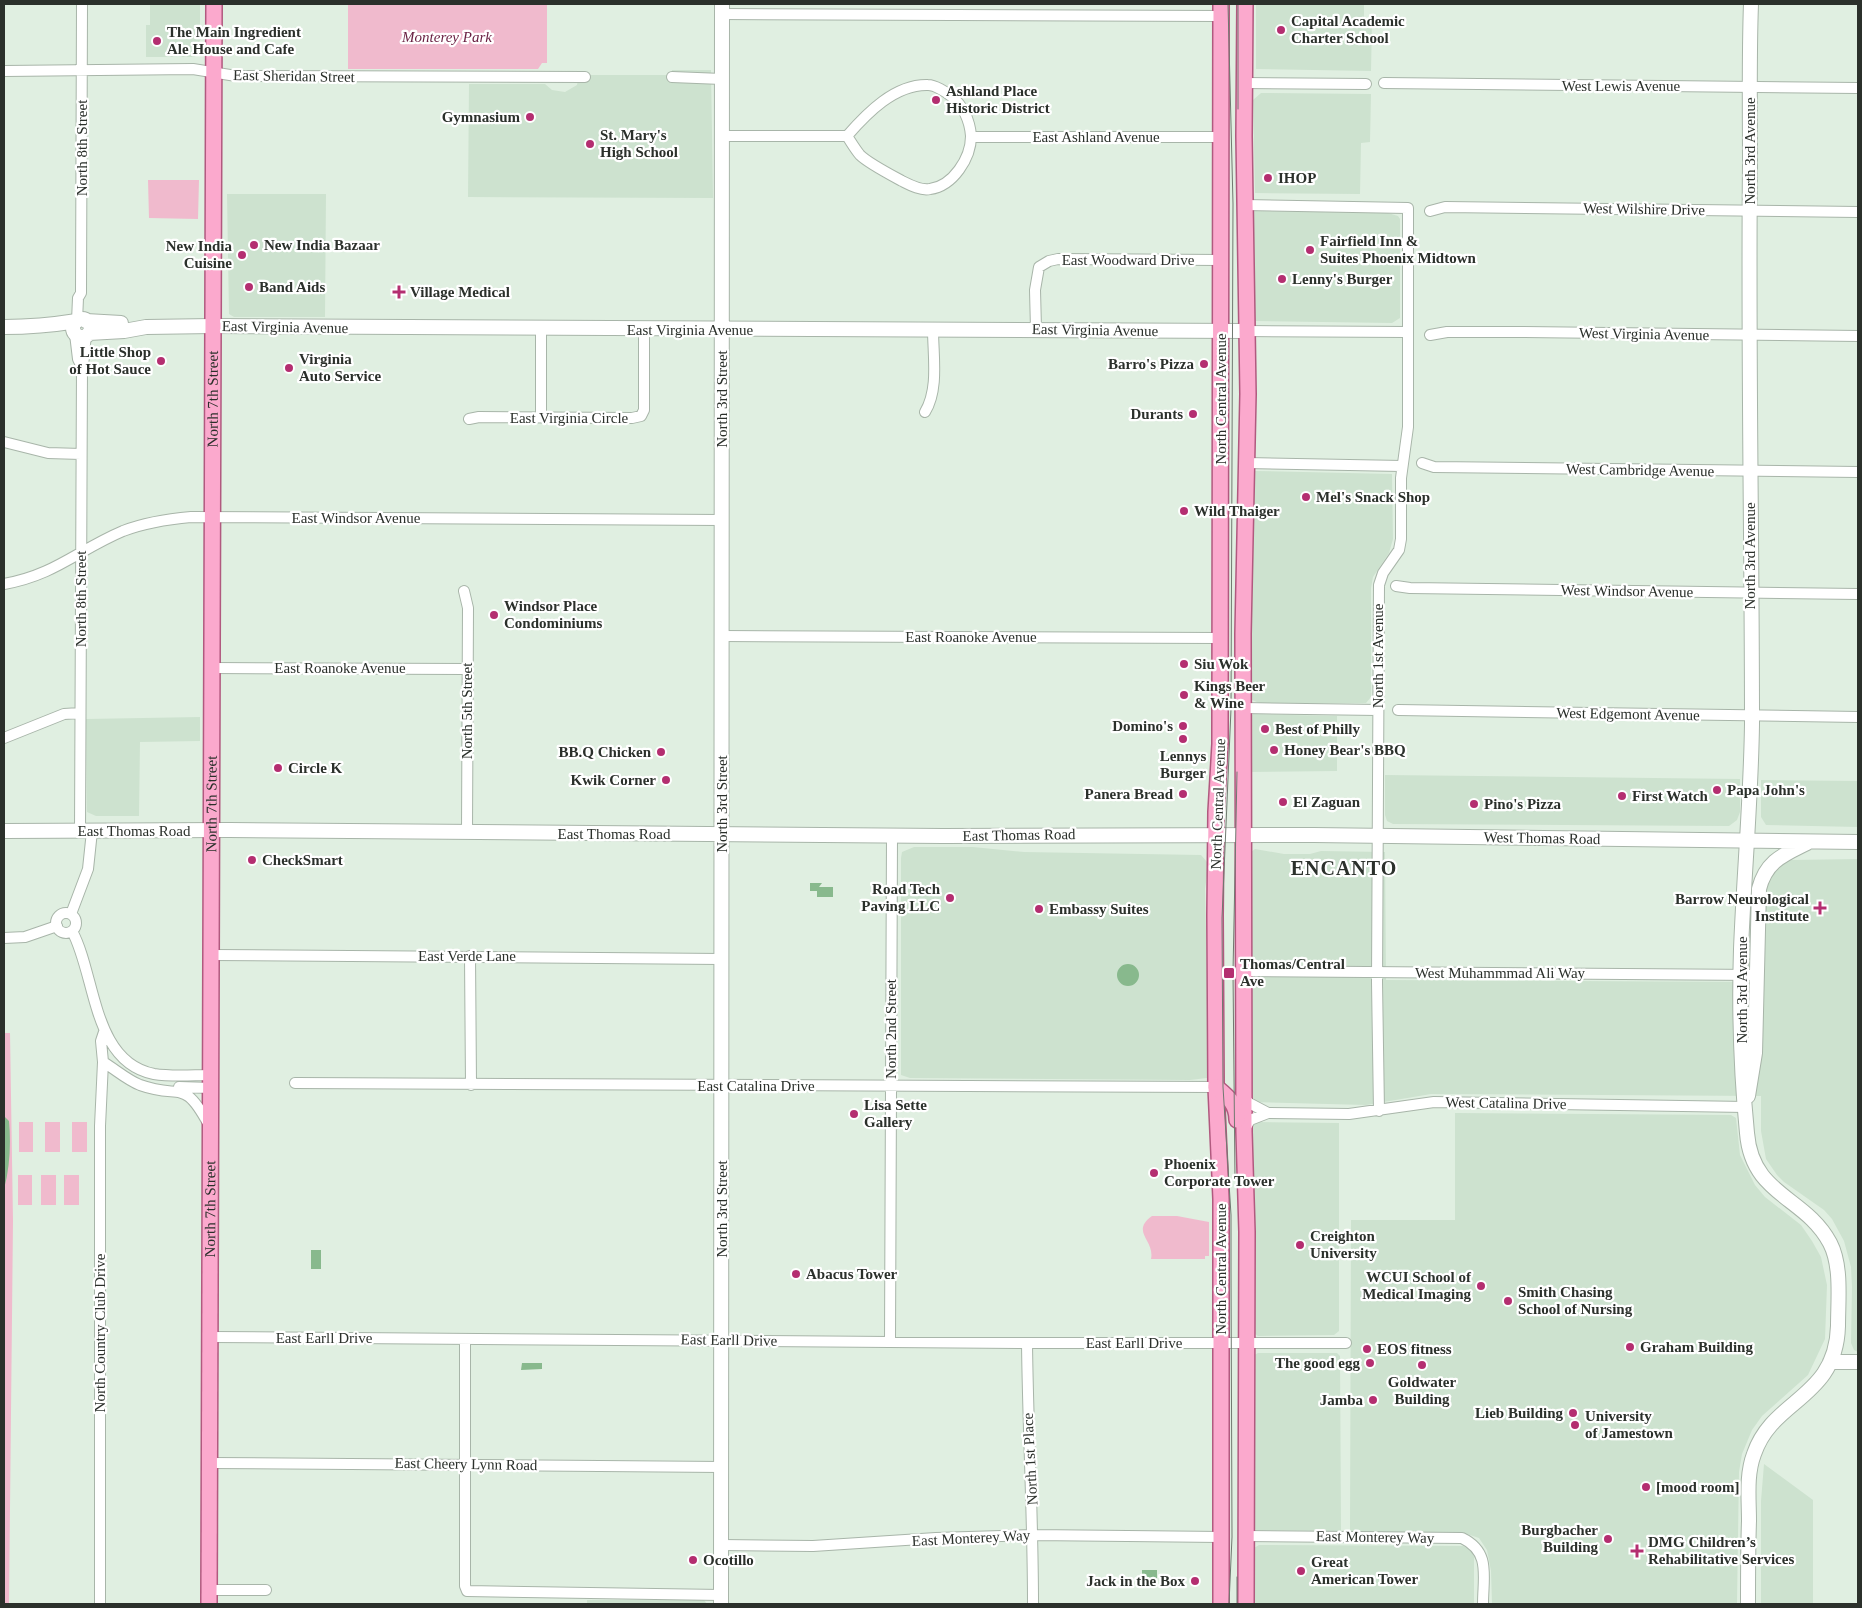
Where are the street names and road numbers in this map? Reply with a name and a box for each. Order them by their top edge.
street label: East Sheridan Street [233,67,356,85]
street label: West Lewis Avenue [1562,78,1681,94]
street label: North 3rd Avenue [1742,97,1758,205]
street label: North 8th Street [74,99,90,196]
street label: East Ashland Avenue [1032,129,1160,145]
street label: West Wilshire Drive [1583,200,1705,218]
street label: East Woodward Drive [1062,252,1195,268]
street label: East Virginia Avenue [222,318,349,336]
street label: East Virginia Avenue [1032,321,1159,339]
street label: East Virginia Avenue [627,322,754,338]
street label: West Virginia Avenue [1579,325,1710,343]
street label: North Central Avenue [1213,333,1229,465]
street label: North 3rd Street [714,349,730,448]
street label: North 7th Street [205,350,221,447]
street label: East Virginia Circle [510,410,629,426]
street label: West Cambridge Avenue [1566,461,1715,479]
street label: North 3rd Avenue [1742,502,1758,610]
street label: East Windsor Avenue [292,510,421,526]
street label: North 8th Street [73,550,89,647]
street label: West Windsor Avenue [1561,582,1694,600]
street label: North 1st Avenue [1370,603,1386,708]
street label: East Roanoke Avenue [905,629,1037,645]
street label: East Roanoke Avenue [274,660,406,676]
street label: North 5th Street [459,662,475,759]
street label: West Edgemont Avenue [1556,705,1700,723]
street label: North Central Avenue [1208,738,1228,870]
street label: North 3rd Street [714,754,730,853]
street label: North 7th Street [203,755,220,852]
street label: East Thomas Road [77,823,191,839]
street label: East Thomas Road [557,826,671,842]
street label: East Thomas Road [962,826,1076,844]
street label: West Thomas Road [1483,829,1601,847]
street label: North 3rd Avenue [1734,936,1750,1044]
street label: East Verde Lane [418,948,516,964]
street label: West Muhammmad Ali Way [1415,965,1586,981]
street label: North 2nd Street [883,978,899,1079]
street label: East Catalina Drive [697,1078,815,1094]
street label: West Catalina Drive [1445,1094,1567,1112]
street label: North 3rd Street [714,1159,730,1258]
street label: North 7th Street [202,1160,218,1257]
street label: North Central Avenue [1213,1203,1229,1335]
street label: North Country Club Drive [92,1253,108,1412]
street label: East Earll Drive [276,1330,373,1346]
street label: East Earll Drive [681,1331,778,1349]
street label: East Earll Drive [1086,1335,1183,1351]
street label: North 1st Place [1020,1412,1040,1506]
street label: East Cheery Lynn Road [394,1455,538,1473]
street label: East Monterey Way [911,1527,1031,1549]
street label: East Monterey Way [1316,1528,1435,1546]

